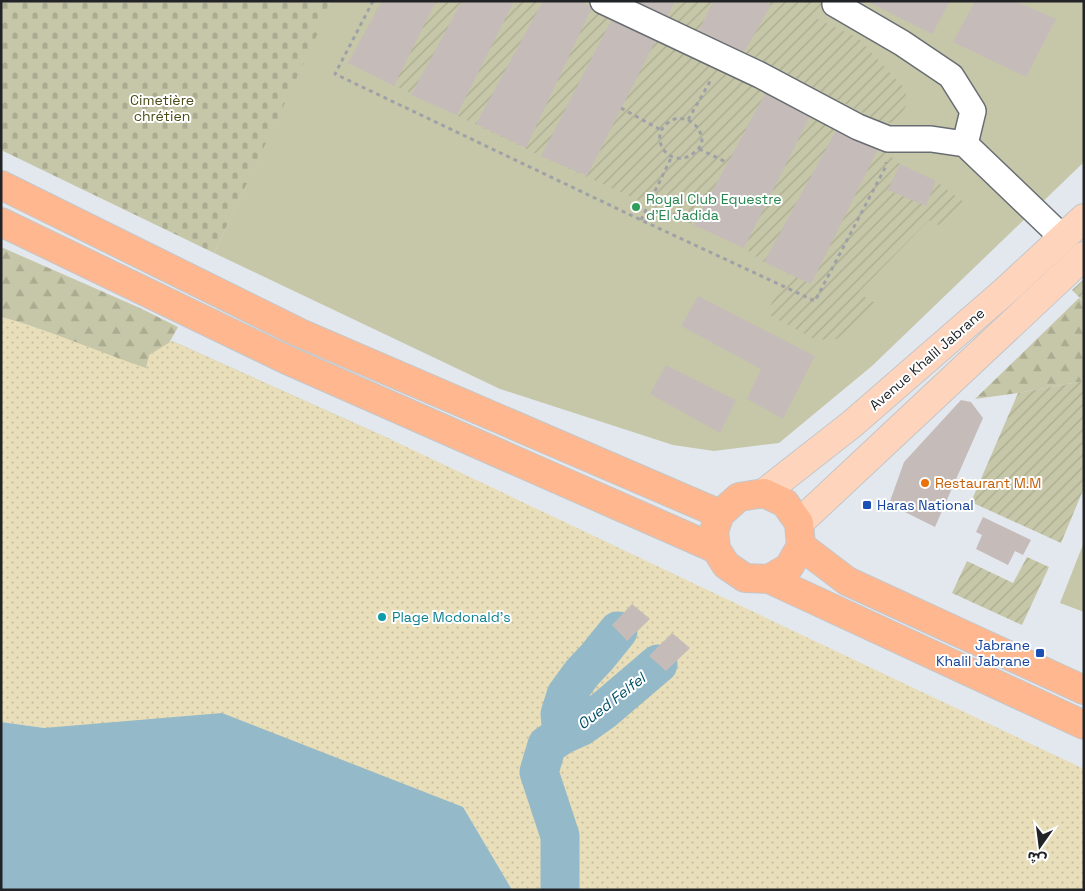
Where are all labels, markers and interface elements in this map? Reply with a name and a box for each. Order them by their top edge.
park label: Cimetière chrétien [130,91,194,125]
place label: Royal Club Equestre d'El Jadida [646,190,781,224]
marker: Royal Club Equestre d'El Jadida [630,201,642,213]
street label: Avenue Khalil Jabrane [866,304,988,414]
place label: Restaurant M.M [935,474,1041,492]
marker: Restaurant M.M [919,477,931,489]
place label: Haras National [877,496,974,514]
marker: Haras National [861,499,873,511]
place label: Plage Mcdonald's [392,608,511,626]
marker: Plage Mcdonald's [376,611,388,623]
place label: Jabrane Khalil Jabrane [936,636,1030,670]
marker: Jabrane Khalil Jabrane [1034,647,1046,659]
water label: Oued Felfel [573,667,651,733]
north arrow [1015,821,1065,871]
text: ش [1025,848,1048,870]

